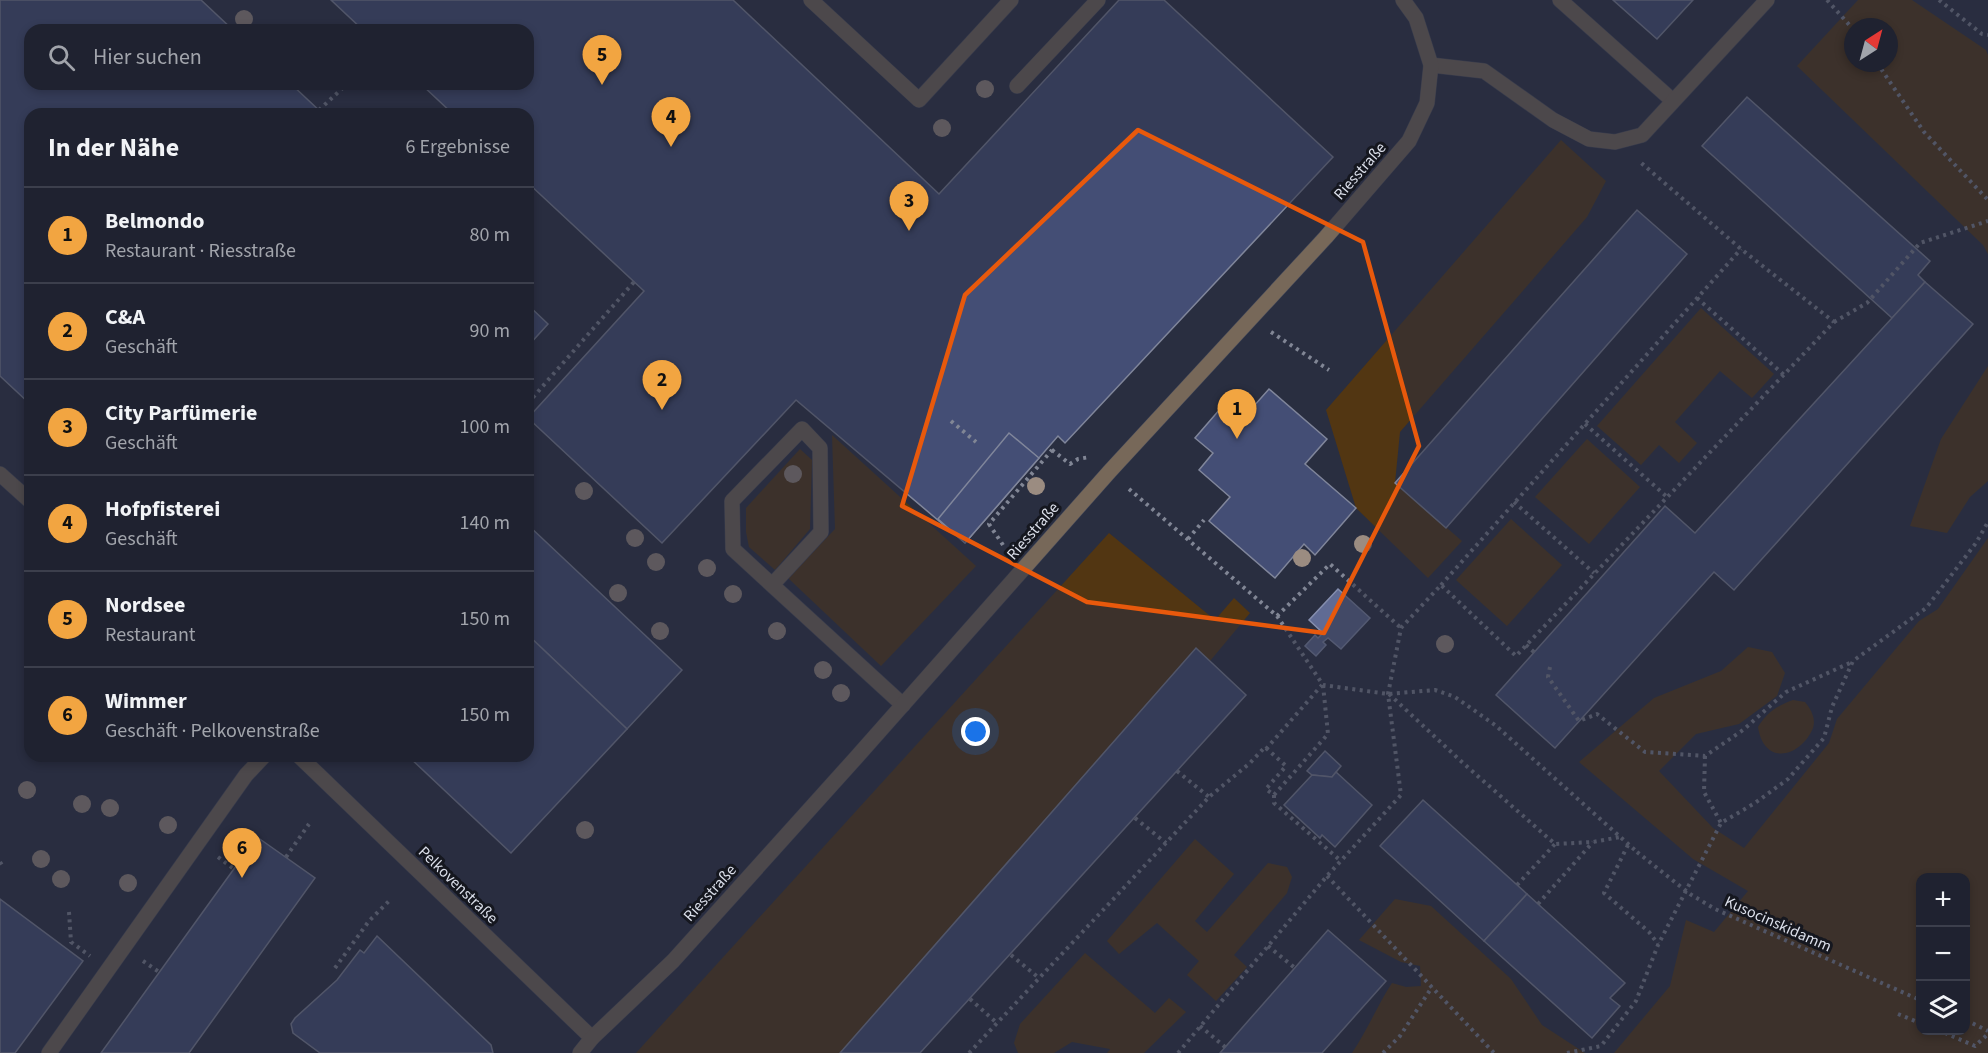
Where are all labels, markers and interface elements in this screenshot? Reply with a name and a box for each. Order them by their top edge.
north arrow [1844,18,1898,72]
search box [24,24,534,90]
pin: 5 [582,36,622,85]
icon: search [45,41,78,74]
text: Hier suchen [93,41,202,73]
pin: 4 [652,98,690,147]
text: In der Nähe [48,129,179,166]
text: 6 Ergebnisse [405,133,510,161]
street label: Riesstraße [1329,137,1391,205]
pin: 3 [890,182,928,231]
text: Belmondo [105,205,204,237]
text: 1 [62,221,73,249]
text: 80 m [470,221,510,249]
text: Restaurant · Riesstraße [105,237,296,265]
text: C&A [105,301,145,333]
text: 2 [62,317,73,345]
text: 90 m [470,317,510,345]
text: Geschäft [105,333,178,361]
pin: 2 [642,360,682,410]
pin: 1 [1218,390,1256,439]
text: City Parfümerie [105,397,257,429]
text: 3 [62,413,73,441]
text: 100 m [460,413,510,441]
text: Geschäft [105,429,178,457]
text: Hofpfisterei [105,493,220,525]
street label: Riesstraße [1002,497,1064,565]
text: 4 [62,509,73,537]
text: 140 m [460,509,510,537]
text: Geschäft [105,525,178,553]
text: Nordsee [105,589,186,621]
text: 5 [62,605,73,633]
text: 150 m [460,605,510,633]
text: Restaurant [105,621,196,649]
text: Wimmer [105,685,187,717]
text: 6 [62,701,73,729]
text: 150 m [460,701,510,729]
text: Geschäft · Pelkovenstraße [105,717,320,745]
your location [961,717,990,746]
pin: 6 [222,828,262,878]
street label: Pelkovenstraße [413,841,503,929]
street label: Riesstraße [678,860,742,926]
map controls [1916,873,1970,1035]
button: + [1916,873,1970,927]
street label: Kusocinskidamm [1721,891,1835,957]
button: − [1916,927,1970,981]
button: layers [1916,981,1970,1035]

